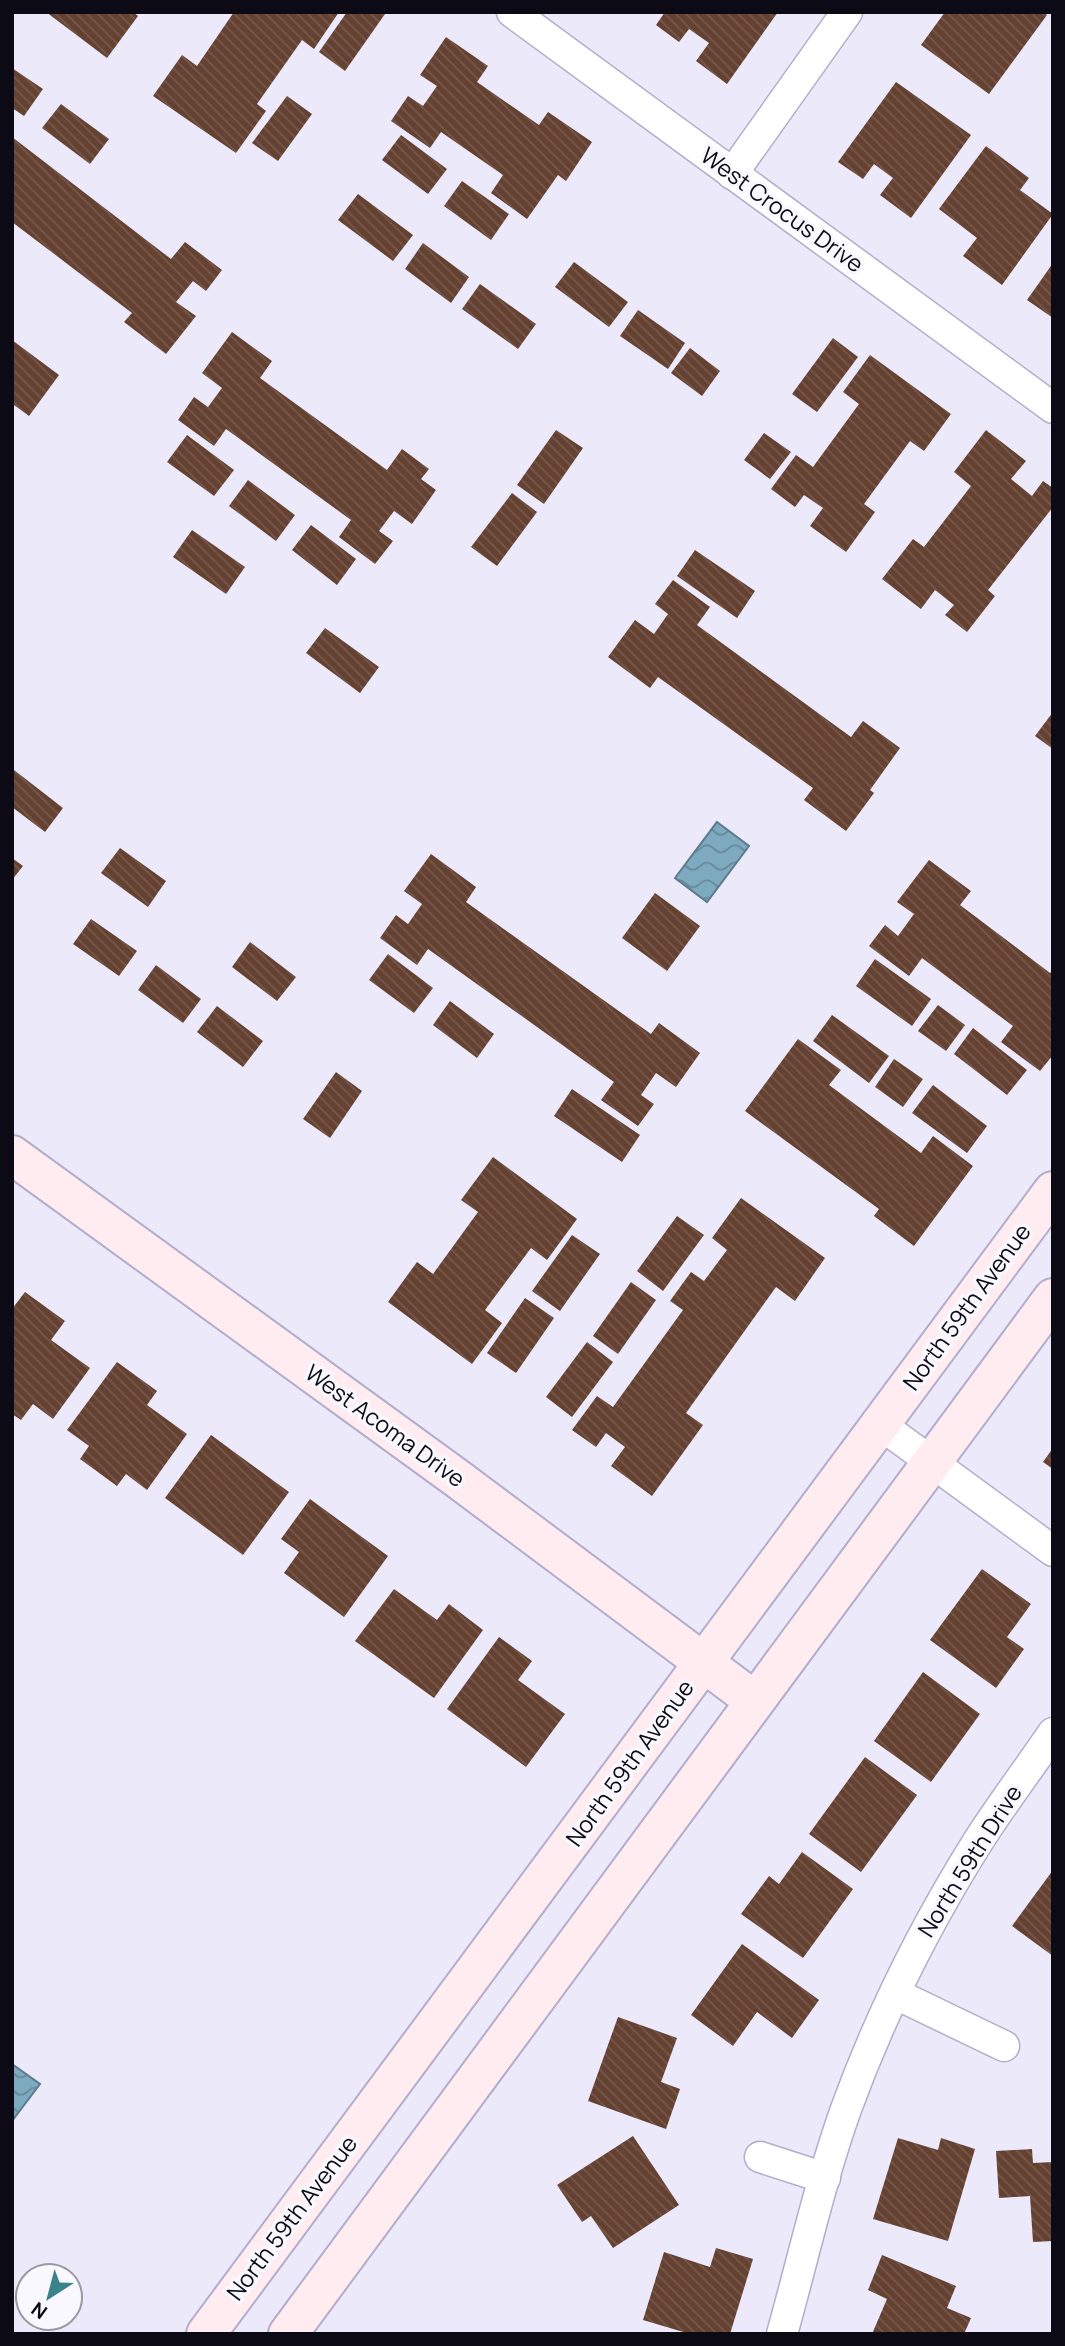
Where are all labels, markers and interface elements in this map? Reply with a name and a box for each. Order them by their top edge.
street label: West Crocus Drive [695,139,871,279]
street label: North 59th Avenue [895,1217,1038,1396]
street label: West Acoma Drive [299,1356,472,1494]
street label: North 59th Avenue [558,1673,701,1852]
street label: North 59th Drive [910,1778,1029,1943]
street label: North 59th Avenue [219,2128,364,2306]
north arrow [14,2262,84,2332]
text: N [26,2296,52,2325]

